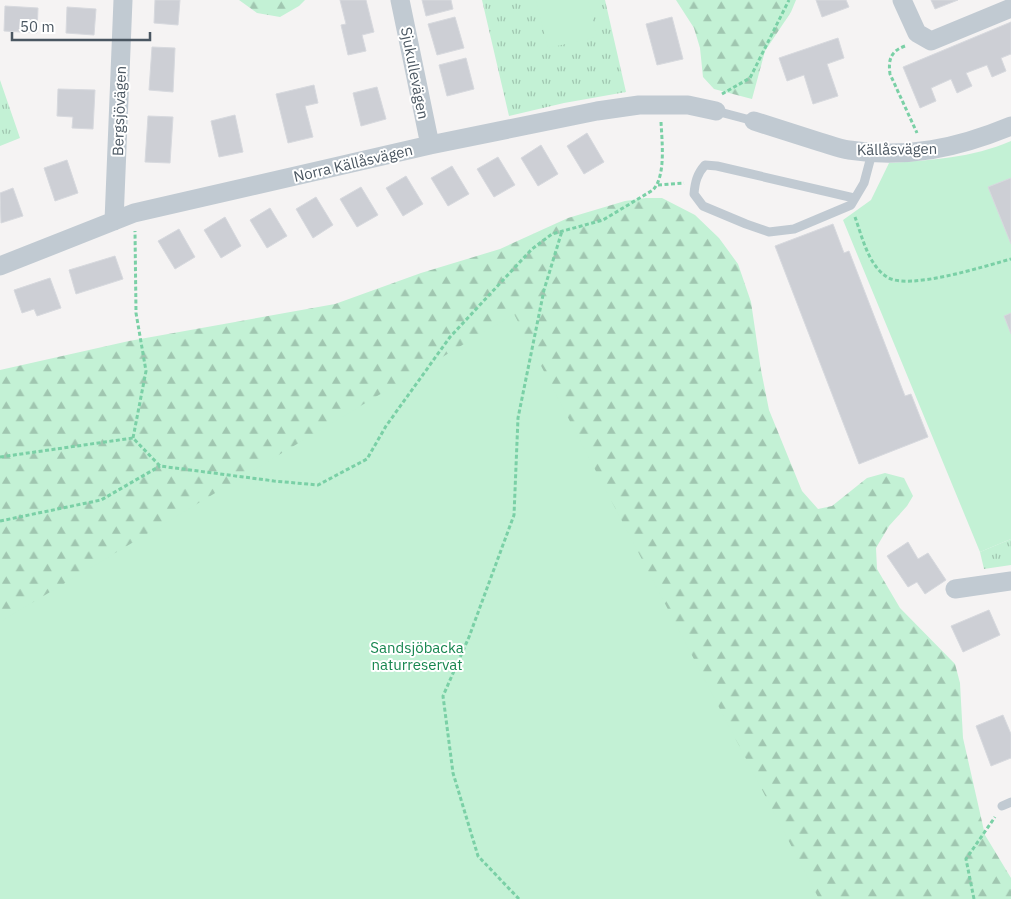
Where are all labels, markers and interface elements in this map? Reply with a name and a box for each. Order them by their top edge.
scale bar [12,10,150,42]
text: 50 m [20,17,55,36]
street label: Sjukullevägen [397,25,433,121]
street label: Bergsjövägen [108,66,130,156]
street label: Källåsvägen [857,139,937,159]
street label: Norra Källåsvägen [291,140,415,186]
park label: Sandsjöbacka naturreservat [370,638,464,674]

